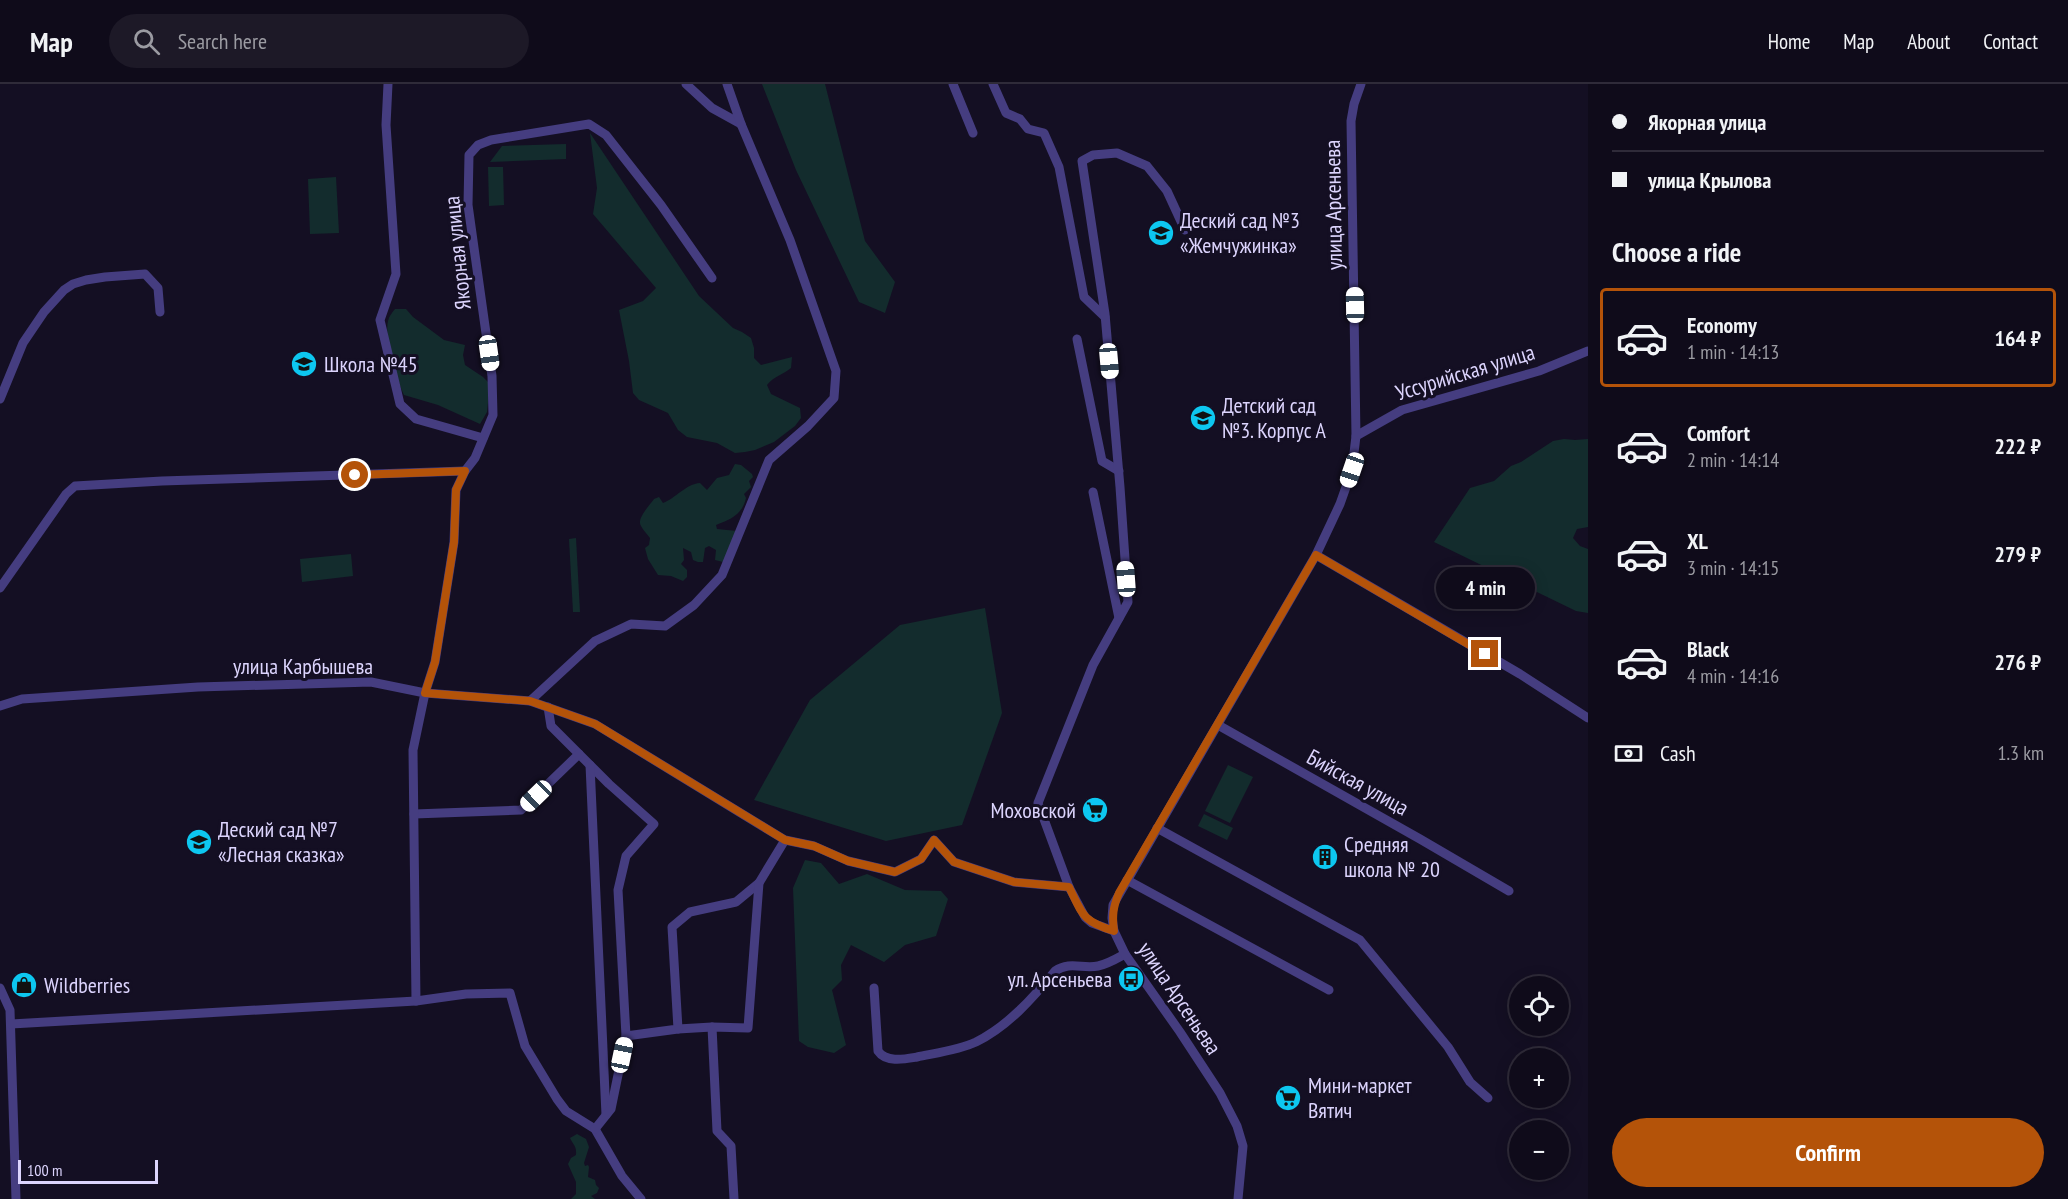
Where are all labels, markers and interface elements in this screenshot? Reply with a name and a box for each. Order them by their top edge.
search box [109,14,529,68]
text: Map [30,23,73,60]
icon: search [130,25,163,58]
text: Search here [178,27,267,55]
text: Home [1768,28,1810,55]
text: Map [1843,28,1874,55]
text: About [1907,28,1950,55]
text: Contact [1983,28,2038,55]
text: Якорная улица [1648,108,1766,136]
street label: улица Арсеньева [1318,140,1348,270]
text: улица Крылова [1648,166,1771,194]
street label: Якорная улица [437,195,477,311]
place label: Деский сад №3 «Жемчужинка» [1180,206,1300,259]
school or university icon: Деский сад №3 «Жемчужинка» [1146,218,1176,248]
text: Choose a ride [1612,235,1741,269]
car [1346,287,1364,323]
icon: car [1615,311,1669,365]
text: Economy [1687,311,1757,339]
text: 164 ₽ [1994,324,2041,352]
car [478,334,500,372]
street label: Уссурийская улица [1392,338,1538,406]
text: 1 min · 14:13 [1687,339,1779,365]
car [1098,342,1120,380]
school or university icon: Школа №45 [289,349,319,379]
place label: Школа №45 [324,350,418,378]
place label: Детский сад №3. Корпус А [1222,391,1327,444]
school or university icon: Детский сад №3. Корпус А [1188,403,1218,433]
icon: car [1615,419,1669,473]
text: Comfort [1687,419,1750,447]
text: 222 ₽ [1994,432,2041,460]
text: 2 min · 14:14 [1687,447,1779,473]
car [1338,450,1366,490]
route start [341,461,368,488]
icon: car [1615,527,1669,581]
text: XL [1687,527,1708,555]
text: 279 ₽ [1994,540,2041,568]
text: 3 min · 14:15 [1687,555,1779,581]
car [1116,560,1136,598]
callout: 4 min [1436,567,1534,609]
text: 4 min [1465,575,1506,601]
icon: car [1615,635,1669,689]
text: Black [1687,635,1729,663]
route end [1471,640,1498,667]
text: 276 ₽ [1994,648,2041,676]
street label: улица Карбышева [233,652,373,680]
text: 4 min · 14:16 [1687,663,1779,689]
icon: cash [1612,737,1645,770]
text: Cash [1660,739,1696,767]
text: 1.3 km [1997,740,2044,766]
street label: Бийская улица [1302,742,1414,822]
car [517,777,555,815]
supermarket icon: Моховской [1080,795,1110,825]
place label: Моховской [990,796,1076,824]
place label: Деский сад №7 «Лесная сказка» [218,815,344,868]
school or university icon: Деский сад №7 «Лесная сказка» [184,827,214,857]
place label: Средняя школа № 20 [1344,830,1440,883]
building icon: Средняя школа № 20 [1310,842,1340,872]
street label: улица Арсеньева [1132,936,1228,1060]
bus stop icon: ул. Арсеньева [1116,964,1146,994]
place label: ул. Арсеньева [1008,965,1112,993]
shop icon: Wildberries [9,970,39,1000]
place label: Wildberries [44,971,130,999]
map controls [1509,976,1569,1180]
button: locate [1509,976,1569,1036]
car [609,1036,635,1074]
button: + [1509,1048,1569,1108]
place label: Мини-маркет Вятич [1308,1071,1413,1124]
supermarket icon: Мини-маркет Вятич [1273,1083,1303,1113]
button: Confirm [1612,1118,2044,1187]
button: − [1509,1120,1569,1180]
scale bar [18,1157,158,1184]
text: 100 m [27,1160,62,1180]

